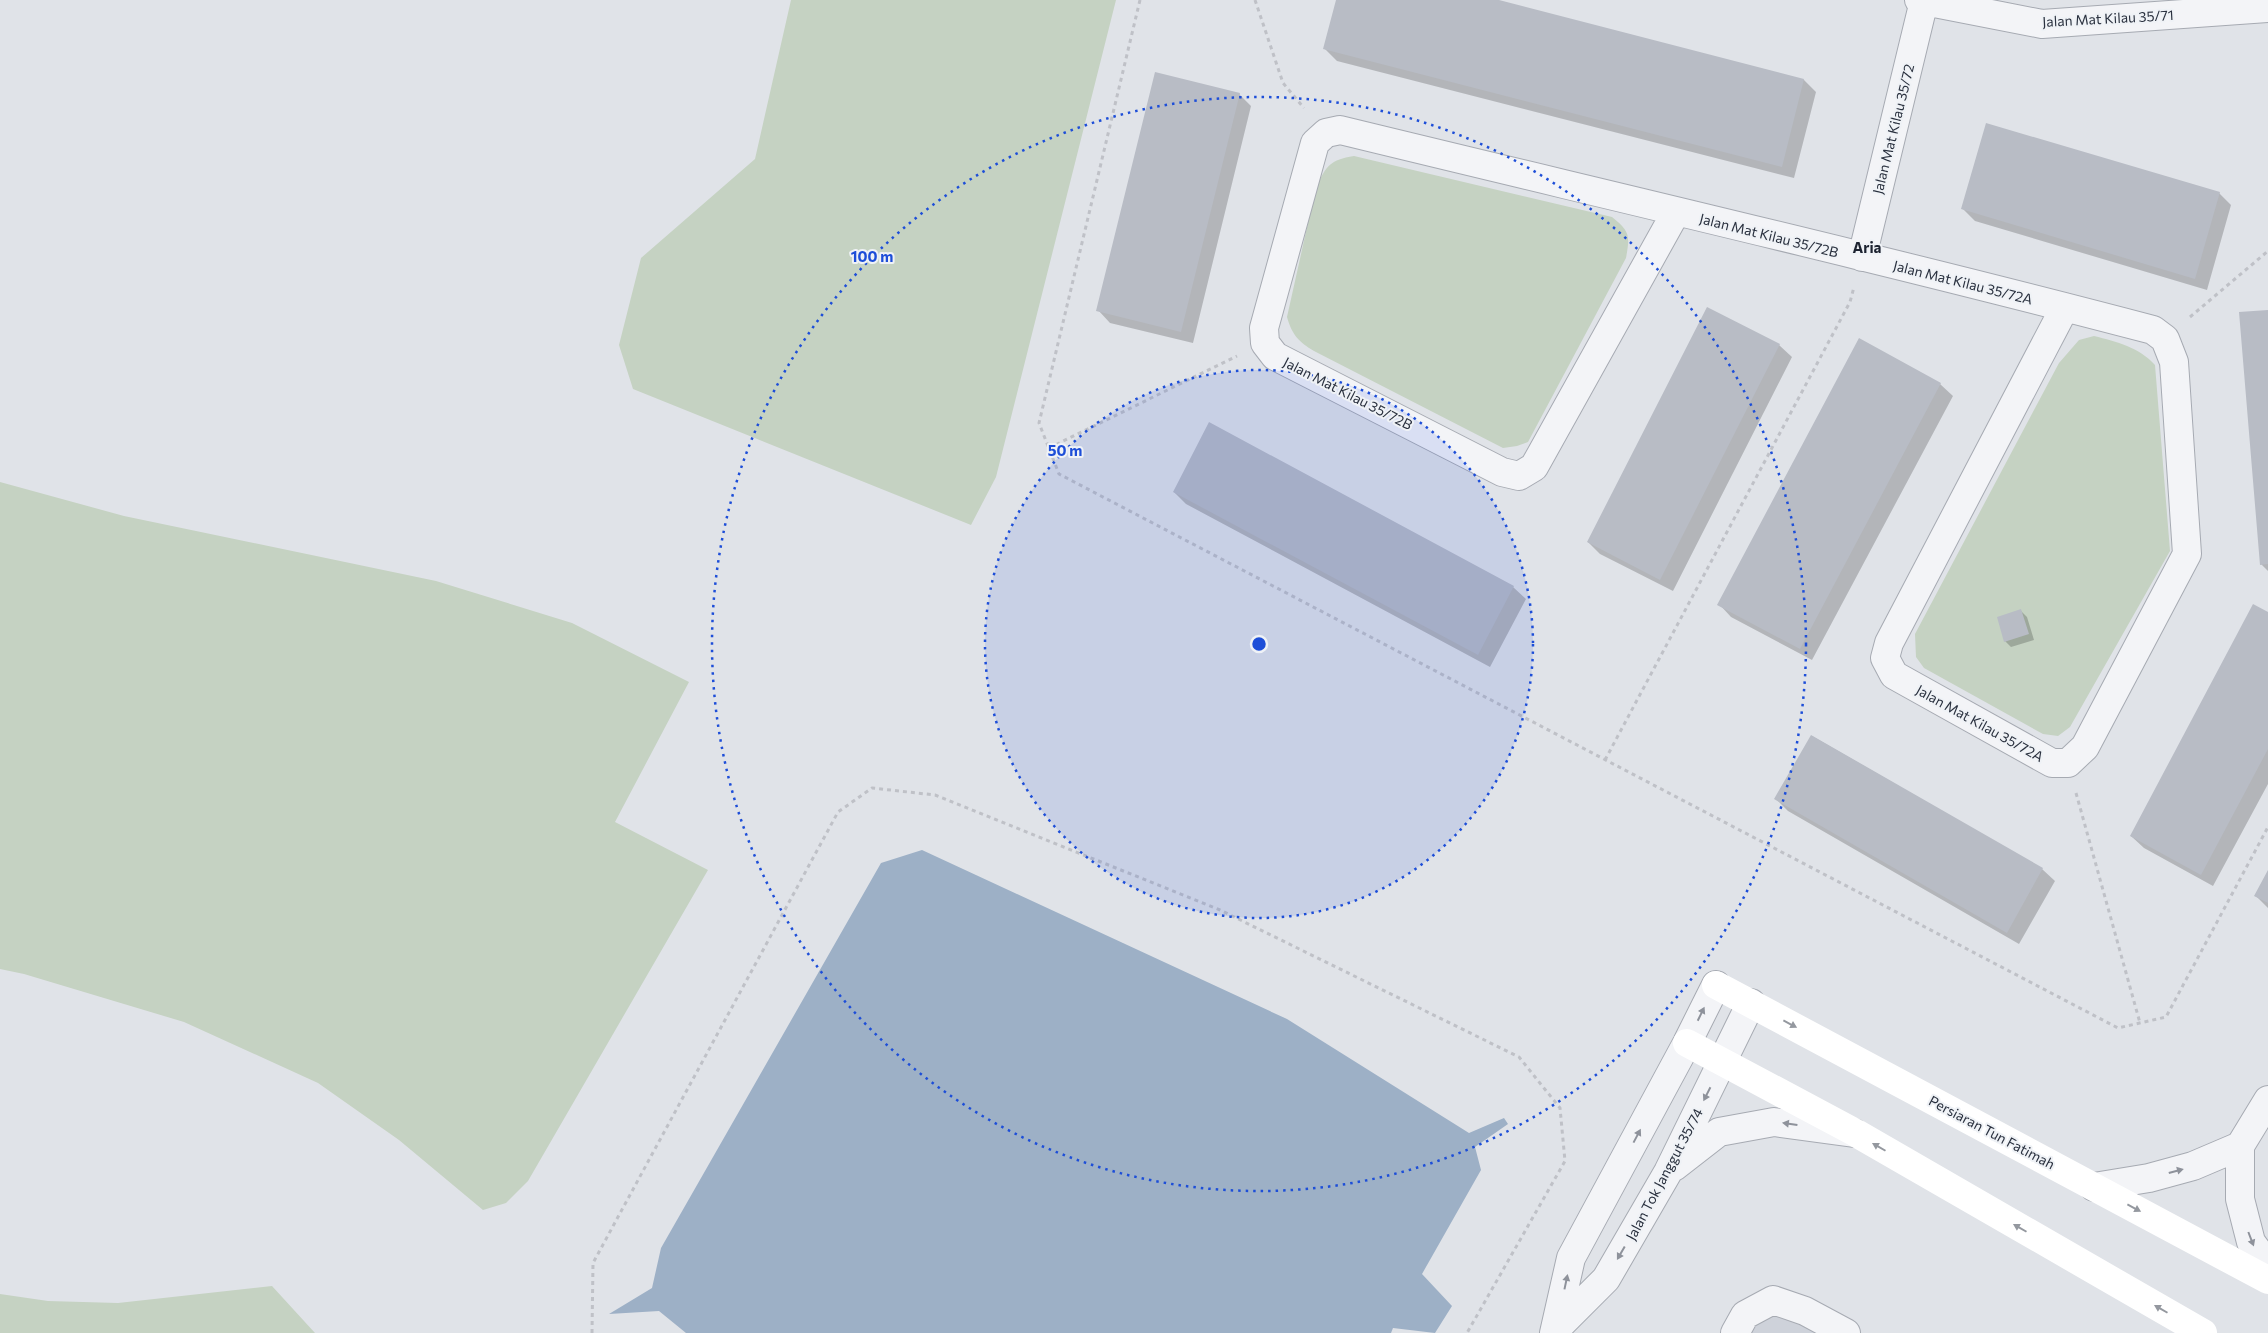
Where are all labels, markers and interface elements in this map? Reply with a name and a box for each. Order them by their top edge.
street label: Jalan Mat Kilau 35/71 [2042,6,2174,30]
street label: Jalan Mat Kilau 35/72 [1869,62,1917,196]
street label: Jalan Mat Kilau 35/72B [1698,210,1840,260]
district label: Aria [1852,238,1882,256]
text: 100 m [851,247,893,265]
street label: Jalan Mat Kilau 35/72A [1891,256,2035,308]
street label: Jalan Mat Kilau 35/72B [1281,353,1415,433]
text: 50 m [1048,441,1082,459]
centre of rings [1250,635,1268,653]
street label: Jalan Mat Kilau 35/72A [1913,681,2047,765]
one-way arrow [1698,1007,1706,1021]
one-way arrow [1783,1020,1797,1028]
one-way arrow [1703,1087,1711,1101]
street label: Persiaran Tun Fatimah [1926,1092,2058,1172]
street label: Jalan Tok Janggut 35/74 [1622,1104,1706,1243]
one-way arrow [1782,1120,1798,1128]
one-way arrow [1633,1129,1641,1143]
one-way arrow [1873,1142,1886,1151]
one-way arrow [2169,1166,2184,1174]
one-way arrow [2126,1204,2141,1212]
one-way arrow [2014,1223,2027,1232]
one-way arrow [2248,1232,2256,1246]
one-way arrow [1617,1246,1626,1259]
one-way arrow [1562,1274,1570,1289]
one-way arrow [2154,1304,2168,1313]

